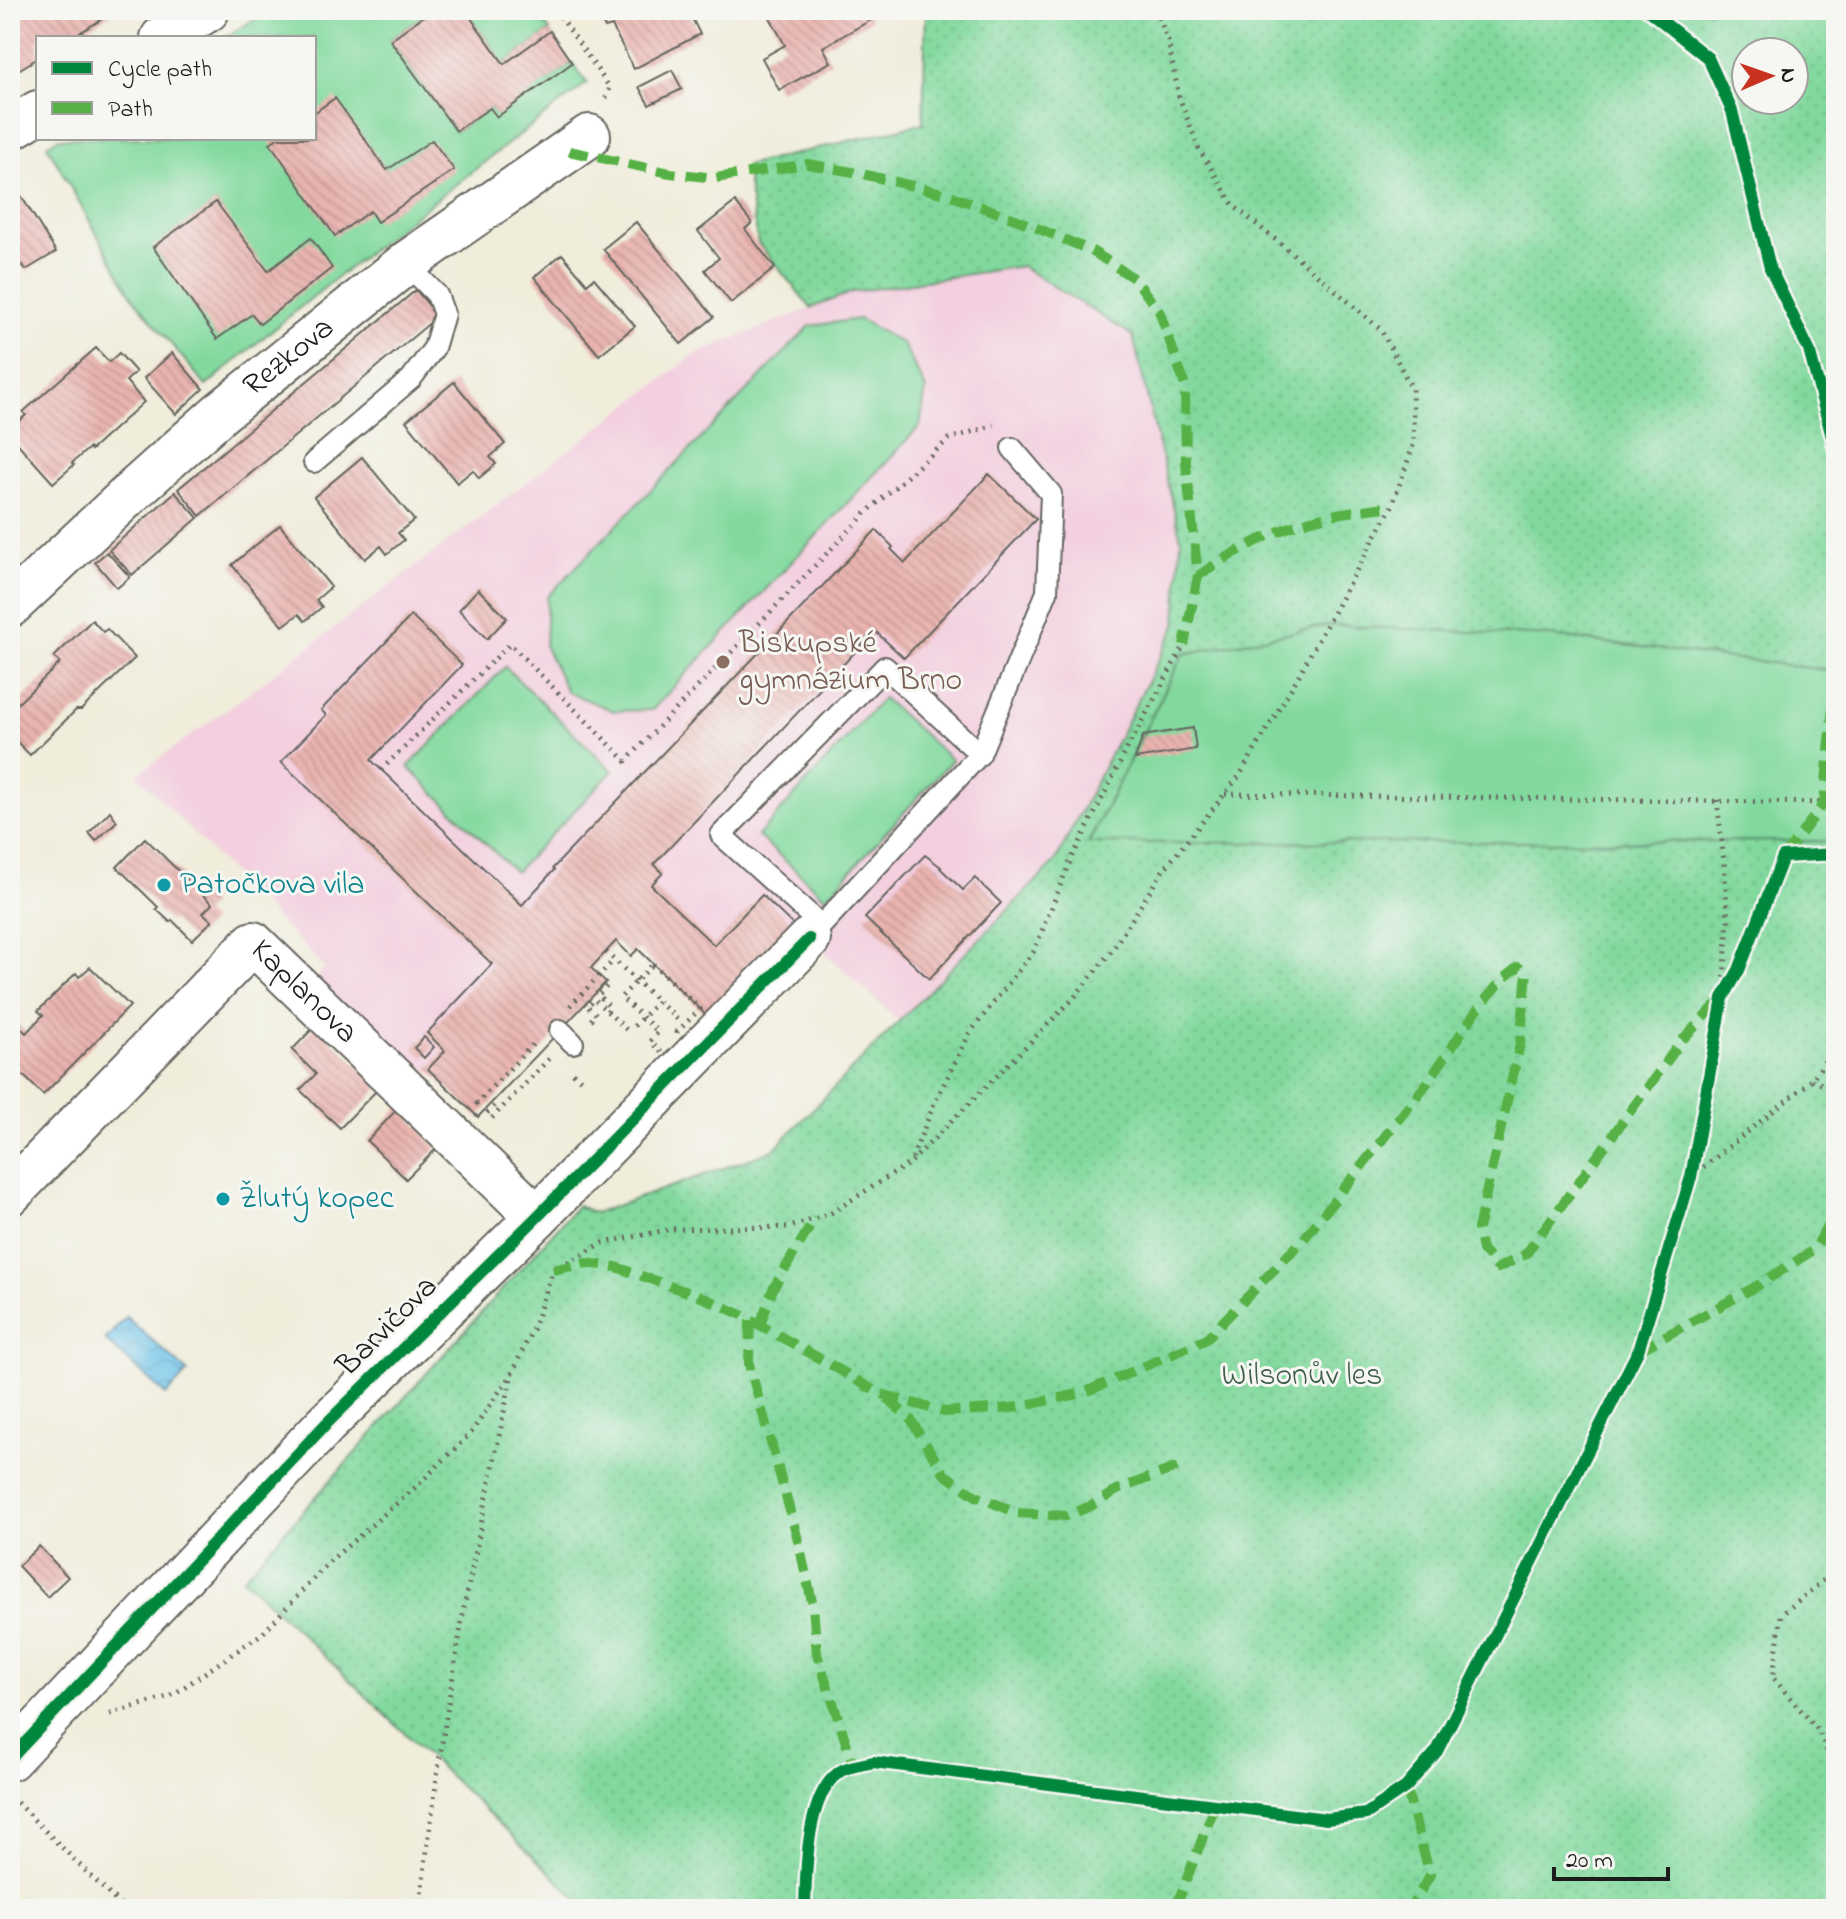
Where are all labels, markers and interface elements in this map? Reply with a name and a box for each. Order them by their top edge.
legend [36,36,316,140]
north arrow [1730,36,1810,116]
text: Cycle path [108,53,212,89]
text: N [1771,67,1803,83]
text: Path [108,93,153,128]
street label: Rezkova [233,306,345,409]
place label: Biskupské gymnázium Brno [738,621,962,705]
marker: Biskupské gymnázium Brno [714,653,732,671]
place label: Patočkova vila [180,862,365,909]
marker: Patočkova vila [155,876,173,894]
street label: Kaplanova [239,929,368,1055]
place label: Žlutý kopec [239,1176,395,1223]
marker: Žlutý kopec [214,1190,232,1208]
street label: Barvičova [326,1265,450,1389]
park label: Wilsonův les [1222,1353,1382,1400]
scale bar [1554,1831,1668,1881]
text: 20 m [1566,1844,1613,1879]

